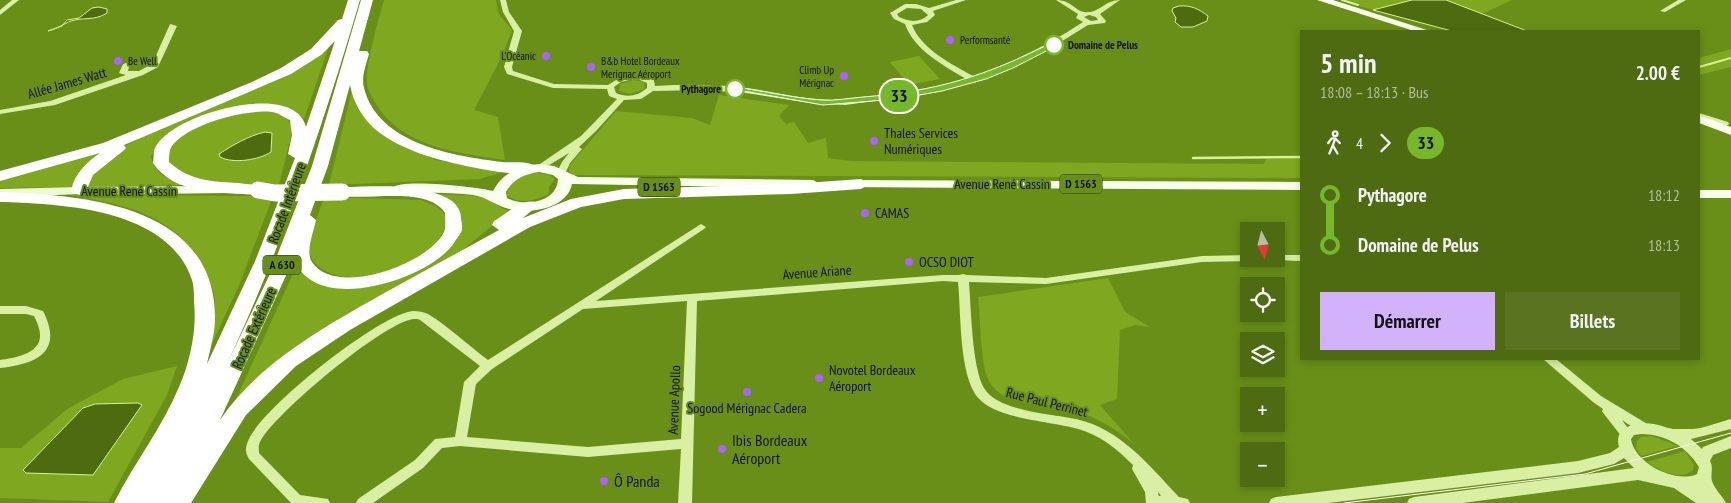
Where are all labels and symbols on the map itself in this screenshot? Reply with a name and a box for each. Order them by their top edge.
place label: Performsanté [960,33,1011,47]
marker: Performsanté [944,34,956,46]
marker: Domaine de Pelus [1044,35,1064,55]
place label: Domaine de Pelus [1068,38,1138,52]
place label: L’Océanic [501,49,536,63]
marker: L’Océanic [540,50,552,62]
place label: Be Well [128,54,157,68]
place label: B&b Hotel Bordeaux Merignac Aéroport [601,54,680,81]
marker: Be Well [112,55,124,67]
marker: B&b Hotel Bordeaux Merignac Aéroport [585,61,597,73]
street label: Allée James Watt [26,63,109,103]
place label: Climb Up Mérignac [799,63,834,90]
marker: Climb Up Mérignac [838,70,850,82]
marker: Pythagore [725,79,745,99]
line badge: 33 [876,80,922,112]
place label: Pythagore [681,82,721,96]
place label: Thales Services Numériques [884,124,958,158]
marker: Thales Services Numériques [868,135,880,147]
street label: Rocade Intérieure [264,160,310,246]
road number: D 1563 [1060,174,1102,193]
street label: Avenue René Cassin [954,175,1050,193]
road number: D 1563 [638,178,680,196]
street label: Avenue René Cassin [81,182,177,200]
place label: CAMAS [875,204,909,222]
marker: CAMAS [859,207,871,219]
north arrow [1240,222,1285,268]
place label: OCSO DIOT [919,253,975,271]
road number: A 630 [263,256,301,274]
marker: OCSO DIOT [903,256,915,268]
street label: Avenue Ariane [782,261,852,283]
street label: Rocade Extérieure [228,284,280,372]
place label: Novotel Bordeaux Aéroport [829,361,916,395]
street label: Avenue Apollo [664,365,684,435]
marker: Novotel Bordeaux Aéroport [813,372,825,384]
street label: Rue Paul Perrinet [1004,383,1090,421]
marker: Sogood Mérignac Cadera [741,386,753,398]
place label: Sogood Mérignac Cadera [687,399,807,417]
place label: Ibis Bordeaux Aéroport [732,430,808,468]
marker: Ibis Bordeaux Aéroport [716,443,728,455]
place label: Ô Panda [614,471,660,491]
marker: Ô Panda [598,475,610,487]

